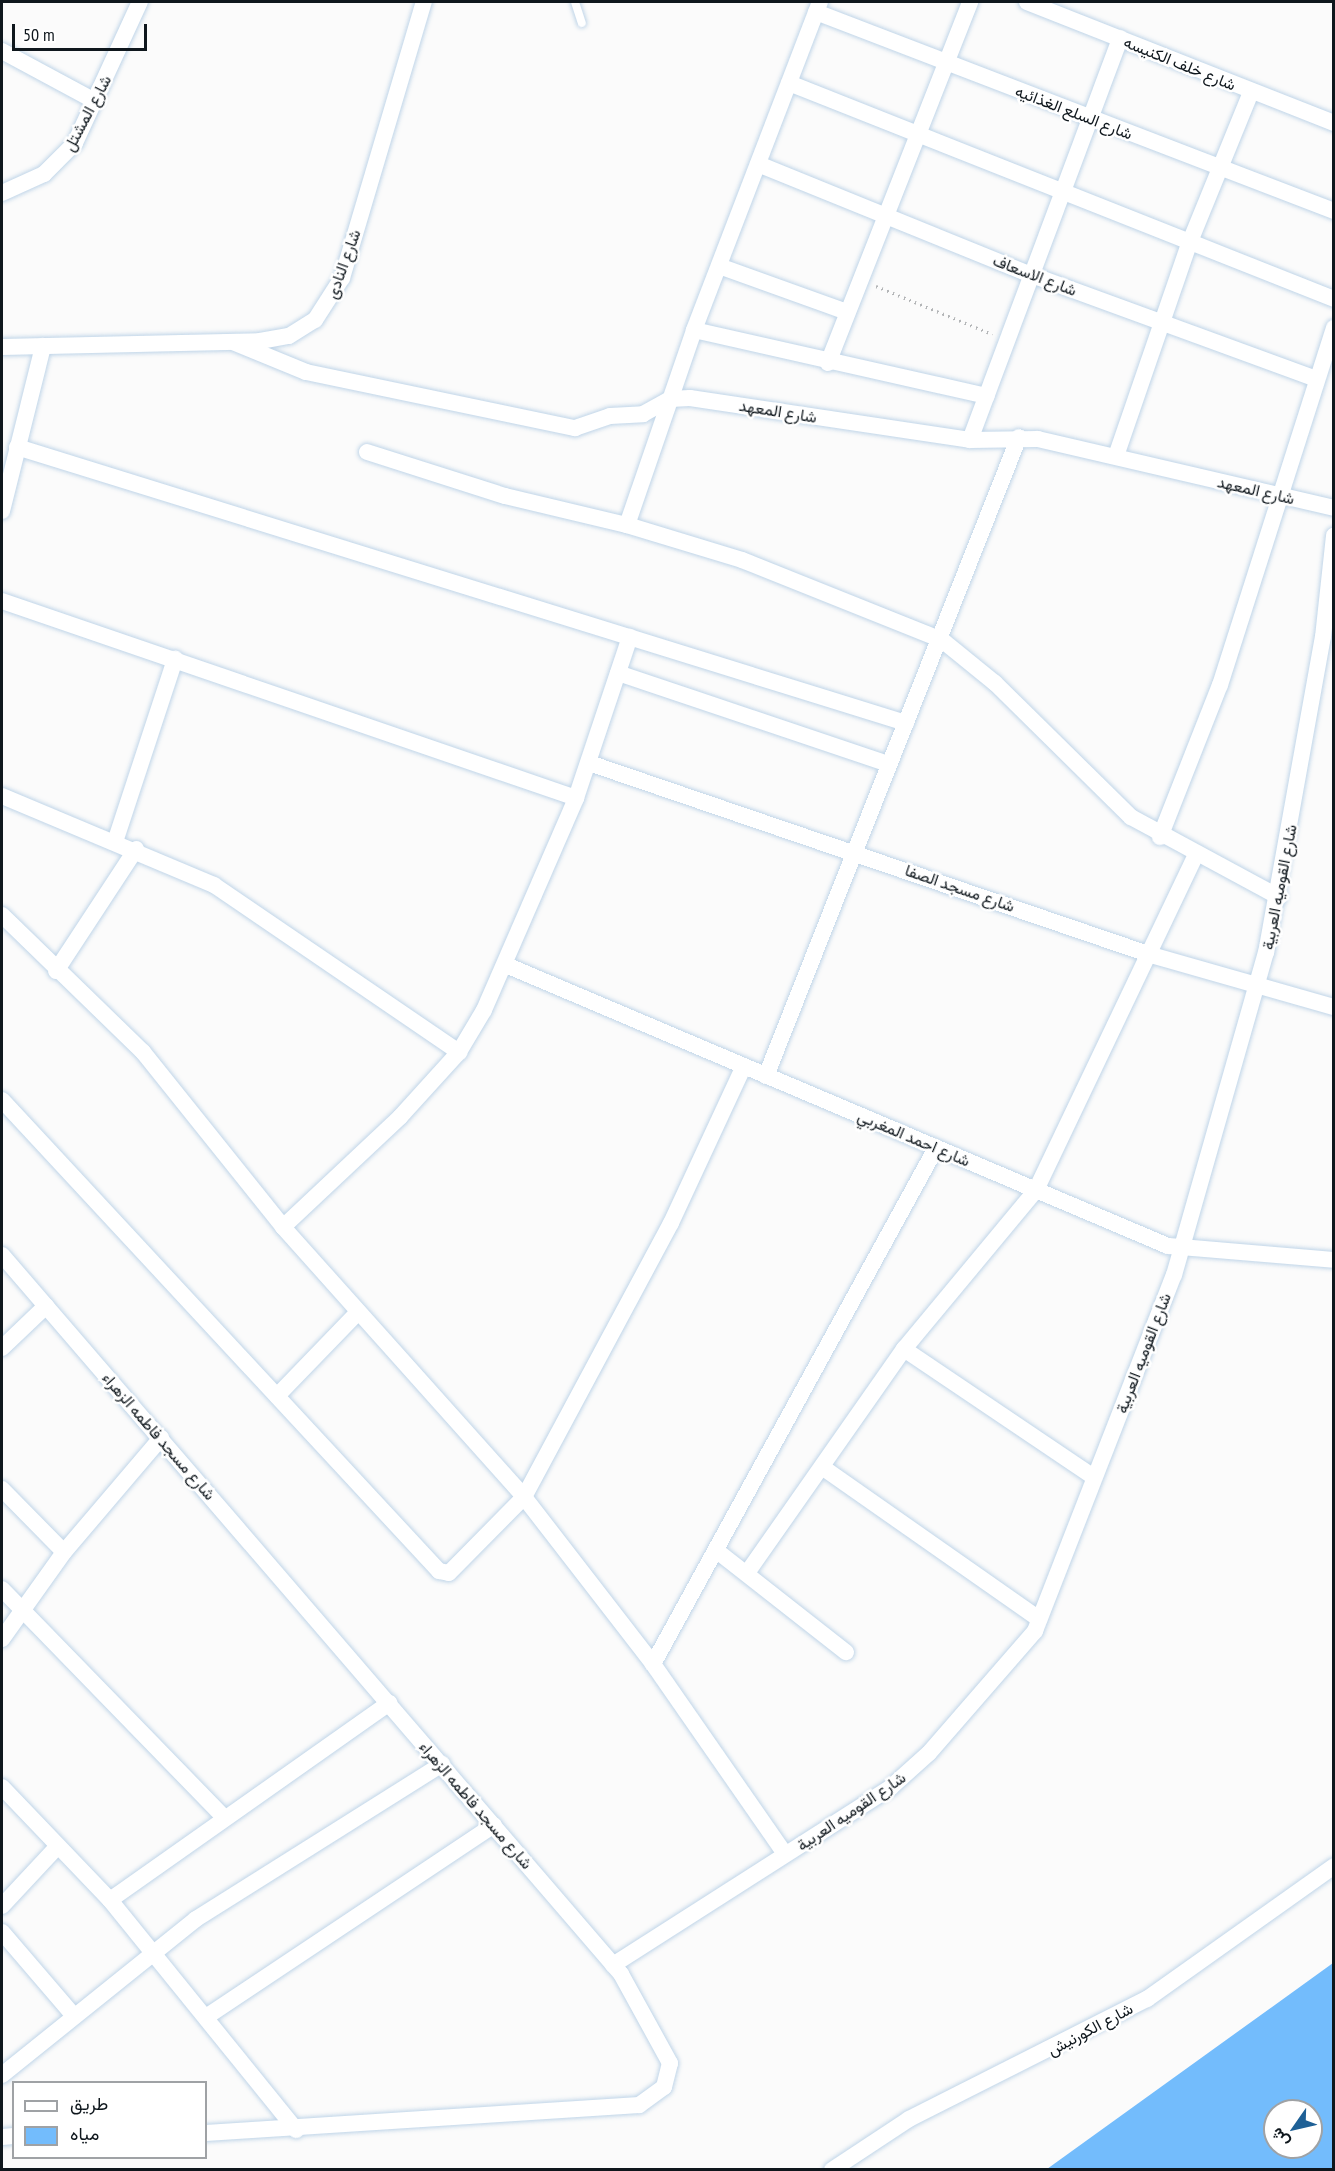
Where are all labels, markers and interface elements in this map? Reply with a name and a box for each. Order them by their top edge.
scale bar [15,12,150,50]
text: 50 m [23,23,55,46]
street label: شارع خلف الكنيسه [1121,32,1239,94]
street label: شارع المشتل [59,72,115,154]
street label: شارع السلع الغذائيه [1013,81,1135,143]
street label: شارع النادى [322,227,364,301]
street label: شارع الاسعاف [990,250,1080,300]
street label: شارع المعهد [738,395,818,427]
street label: شارع المعهد [1216,472,1296,508]
street label: شارع القوميه العربية [1257,823,1301,951]
street label: شارع مسجد الصفا [903,860,1017,916]
street label: شارع احمد المغربي [855,1106,973,1170]
street label: شارع القوميه العربية [1111,1290,1175,1416]
street label: شارع مسجد فاطمه الزهراء [98,1368,220,1504]
street label: شارع مسجد فاطمه الزهراء [415,1737,537,1873]
street label: شارع القوميه العربية [793,1768,909,1854]
street label: شارع الكورنيش [1044,1999,1136,2059]
legend [12,2081,207,2159]
text: طريق [70,2092,108,2115]
north arrow [1263,2099,1323,2159]
text: مياه [70,2122,99,2145]
text: ش [1266,2124,1293,2152]

